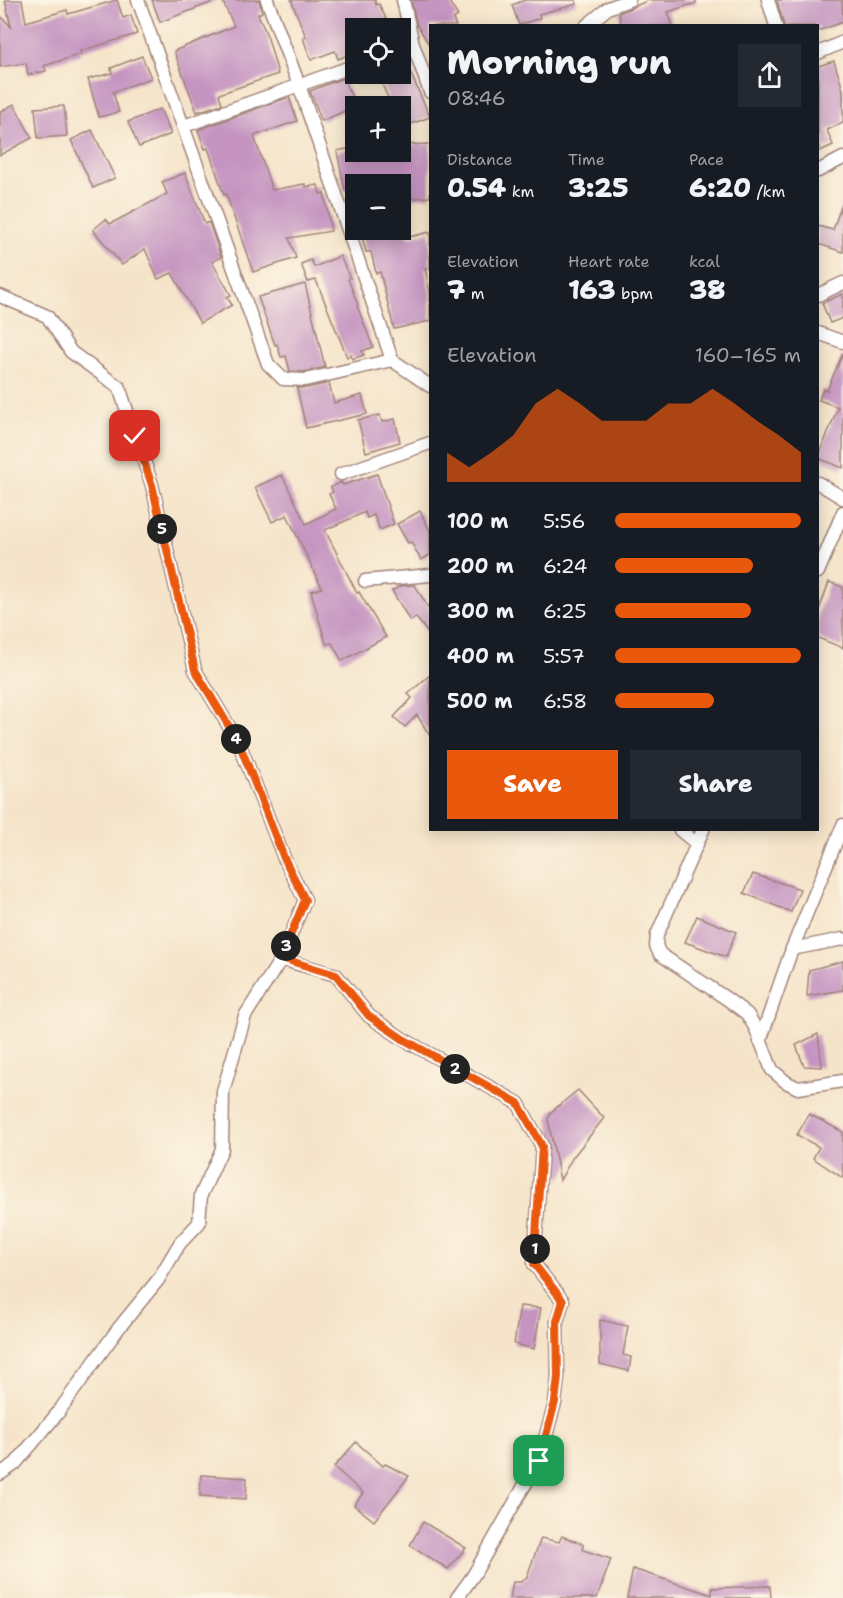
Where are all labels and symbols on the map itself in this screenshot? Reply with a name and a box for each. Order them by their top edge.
pin [109,410,160,461]
pin: 5 [147,514,177,544]
pin: 4 [221,724,251,754]
pin: 3 [271,931,301,961]
pin: 2 [440,1054,470,1084]
pin: 1 [520,1234,550,1264]
pin [513,1435,564,1486]

